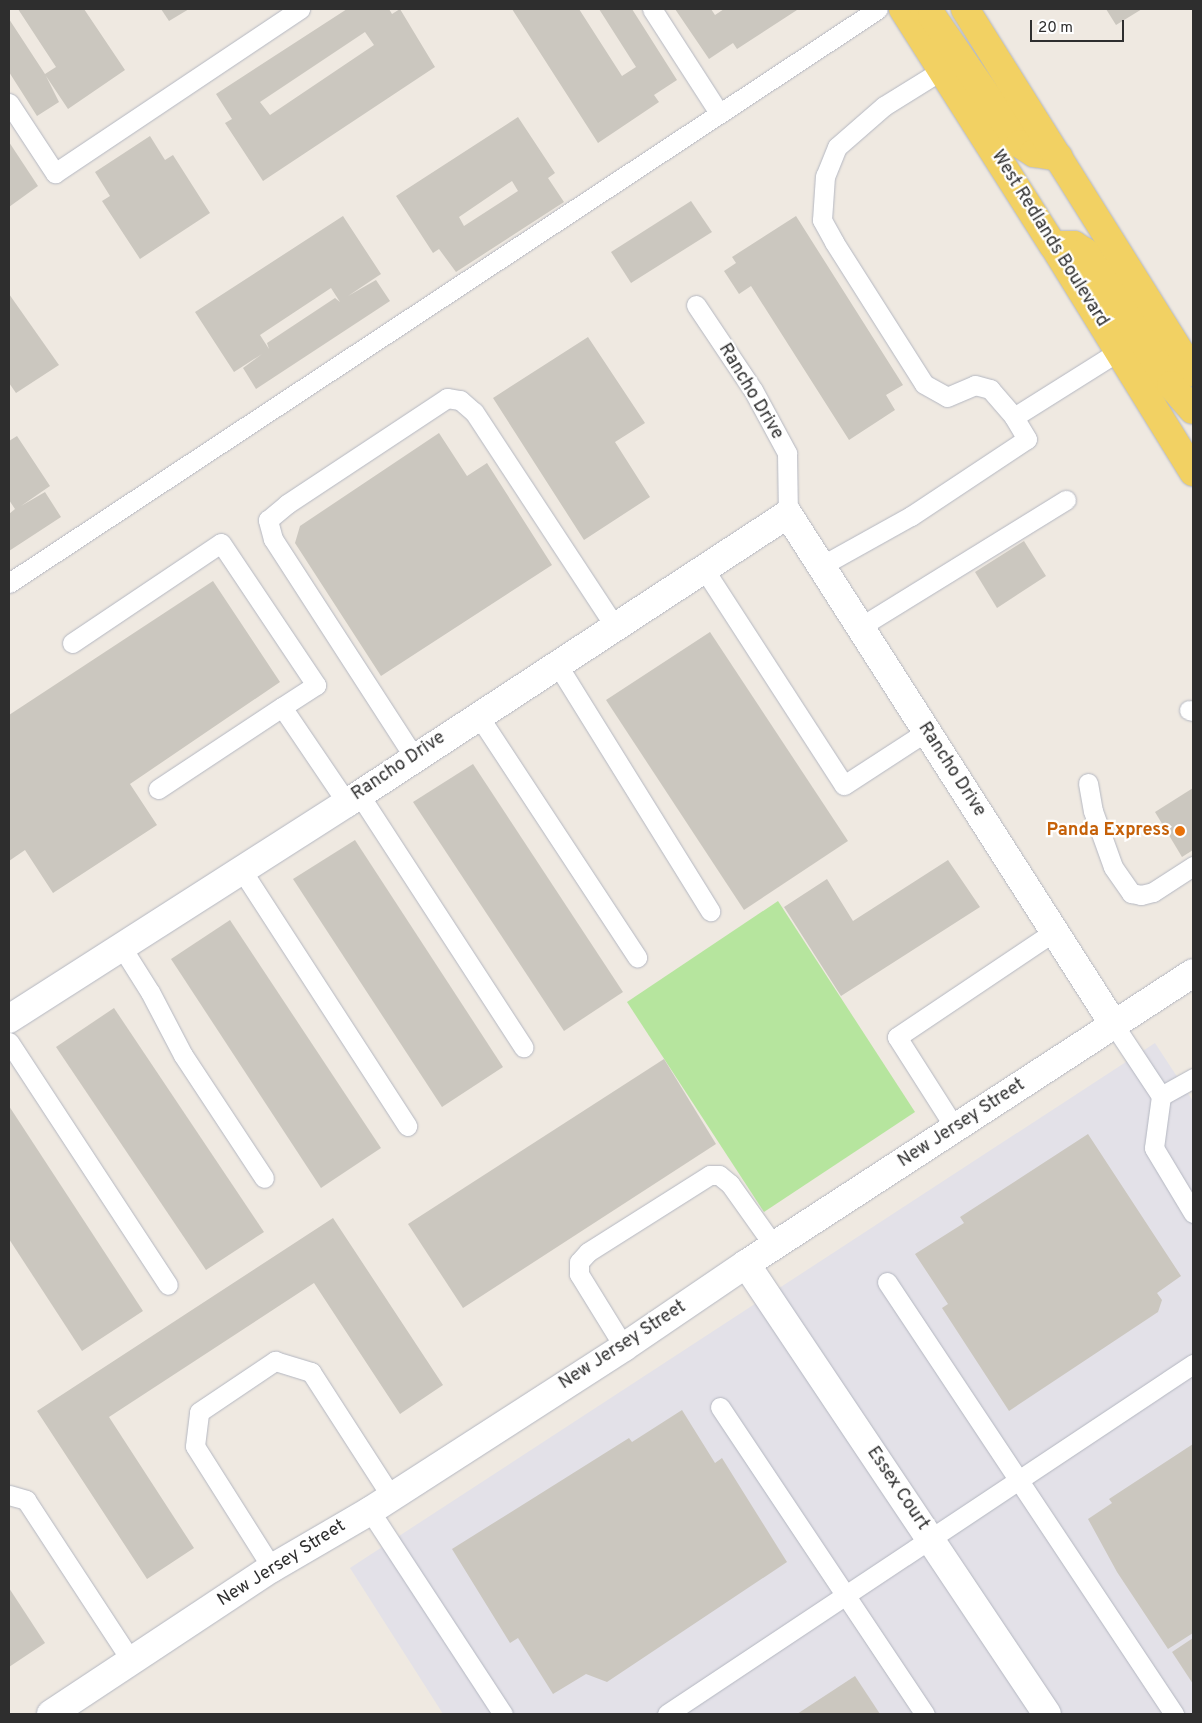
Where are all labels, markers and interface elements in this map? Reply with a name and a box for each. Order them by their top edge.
scale bar [1032,10,1126,42]
text: 20 m [1038,19,1073,38]
street label: West Redlands Boulevard [986,147,1112,331]
street label: Rancho Drive [713,340,787,444]
street label: Rancho Drive [912,719,990,821]
street label: Rancho Drive [348,728,450,806]
place label: Panda Express [1047,820,1170,842]
marker: Panda Express [1174,825,1186,837]
street label: New Jersey Street [895,1075,1029,1173]
street label: New Jersey Street [556,1297,690,1395]
street label: Essex Court [861,1443,933,1535]
street label: New Jersey Street [214,1516,350,1612]

